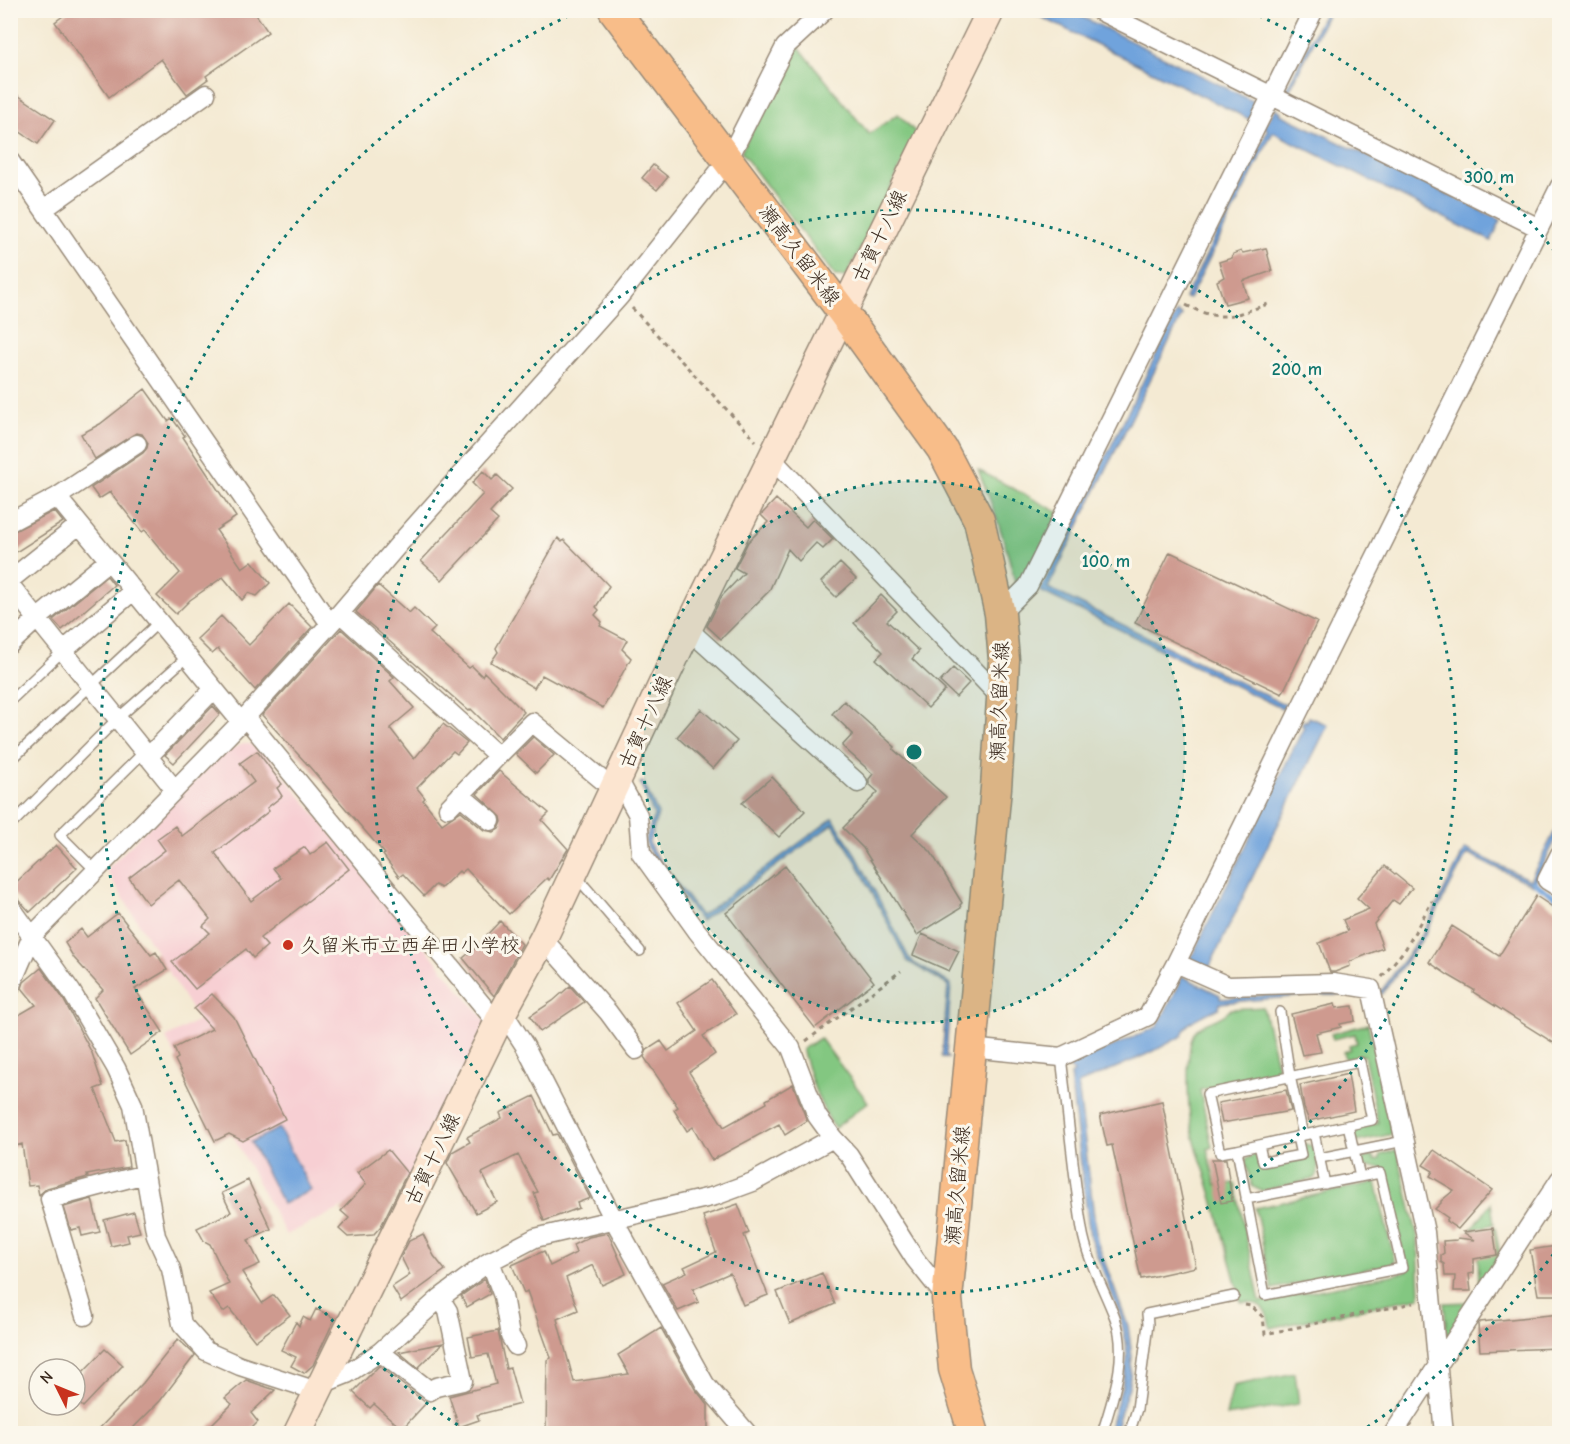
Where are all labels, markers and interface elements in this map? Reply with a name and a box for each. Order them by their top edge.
text: 300 m [1464,167,1514,188]
street label: 古賀十八線 [847,186,912,286]
street label: 瀬高久留米線 [754,200,845,310]
text: 200 m [1272,359,1322,380]
text: 100 m [1082,551,1130,572]
street label: 瀬高久留米線 [986,641,1013,761]
street label: 古賀十八線 [614,672,677,772]
centre of rings [904,742,924,762]
place label: 久留米市立西牟田小学校 [300,934,520,957]
marker: 久留米市立西牟田小学校 [281,938,295,952]
street label: 古賀十八線 [400,1109,465,1209]
street label: 瀬高久留米線 [941,1124,974,1246]
north arrow [27,1357,87,1417]
text: N [37,1367,57,1387]

